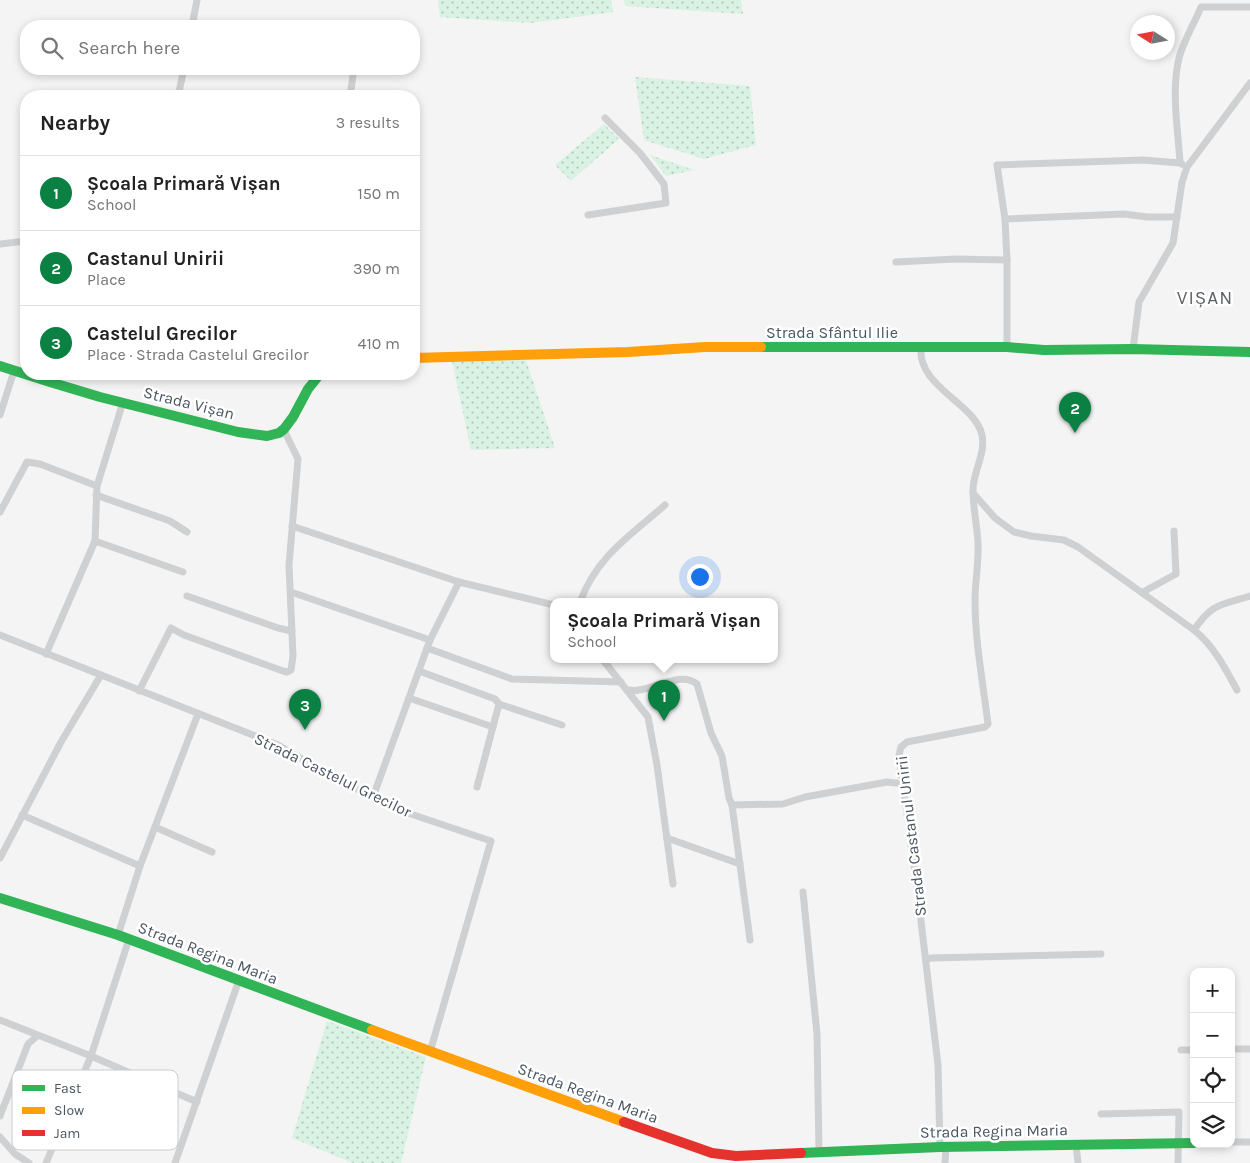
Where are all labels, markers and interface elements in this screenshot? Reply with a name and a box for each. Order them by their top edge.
north arrow [1130,15,1175,60]
search box [20,20,420,75]
icon: search [38,34,66,62]
text: Search here [78,37,180,59]
text: Nearby [40,111,110,135]
text: 3 results [336,113,400,132]
text: Școala Primară Vișan [87,173,281,195]
text: 1 [53,184,59,203]
text: 150 m [357,184,400,203]
text: School [87,195,137,214]
text: Castanul Unirii [87,248,224,270]
text: 2 [51,259,61,278]
text: 390 m [353,259,400,278]
text: Place [87,270,126,289]
district label: VIȘAN [1177,287,1233,309]
text: Castelul Grecilor [87,323,237,345]
street label: Strada Sfântul Ilie [766,323,898,342]
text: 3 [51,334,61,353]
text: 410 m [358,334,400,353]
text: Place · Strada Castelul Grecilor [87,345,308,364]
street label: Strada Vișan [142,383,236,423]
pin: 2 [1059,392,1091,433]
your location [687,564,713,590]
popup [550,598,778,663]
text: Școala Primară Vișan [567,610,761,632]
text: School [567,632,617,651]
pin: 1 [648,680,680,721]
pin: 3 [289,689,321,730]
street label: Strada Castelul Grecilor [251,729,415,821]
street label: Strada Castanul Unirii [892,754,930,918]
street label: Strada Regina Maria [135,918,281,988]
map controls [1190,968,1235,1148]
button: + [1190,968,1235,1013]
button: − [1190,1013,1235,1058]
button: locate [1190,1058,1235,1103]
street label: Strada Regina Maria [515,1059,661,1127]
legend [12,1070,178,1150]
text: Fast [54,1080,81,1097]
text: Slow [54,1102,84,1119]
button: layers [1190,1103,1235,1148]
street label: Strada Regina Maria [920,1120,1068,1142]
text: Jam [54,1125,80,1142]

